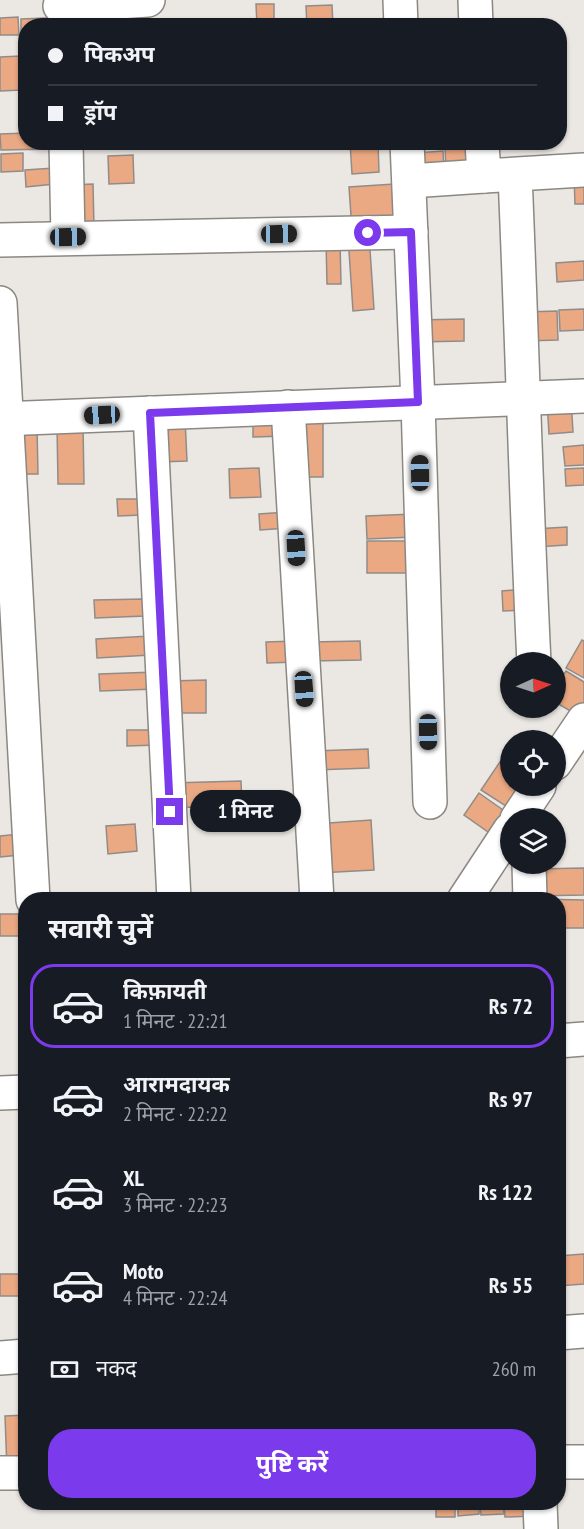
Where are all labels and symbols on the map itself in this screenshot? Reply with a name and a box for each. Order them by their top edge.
route start [354,219,381,246]
car [261,225,297,243]
car [50,228,86,246]
car [84,405,120,425]
car [411,455,429,491]
car [286,530,306,566]
north arrow [500,652,566,718]
car [294,670,314,708]
car [419,714,437,750]
callout: 1 मिनट [191,791,302,833]
route end [156,798,183,825]

